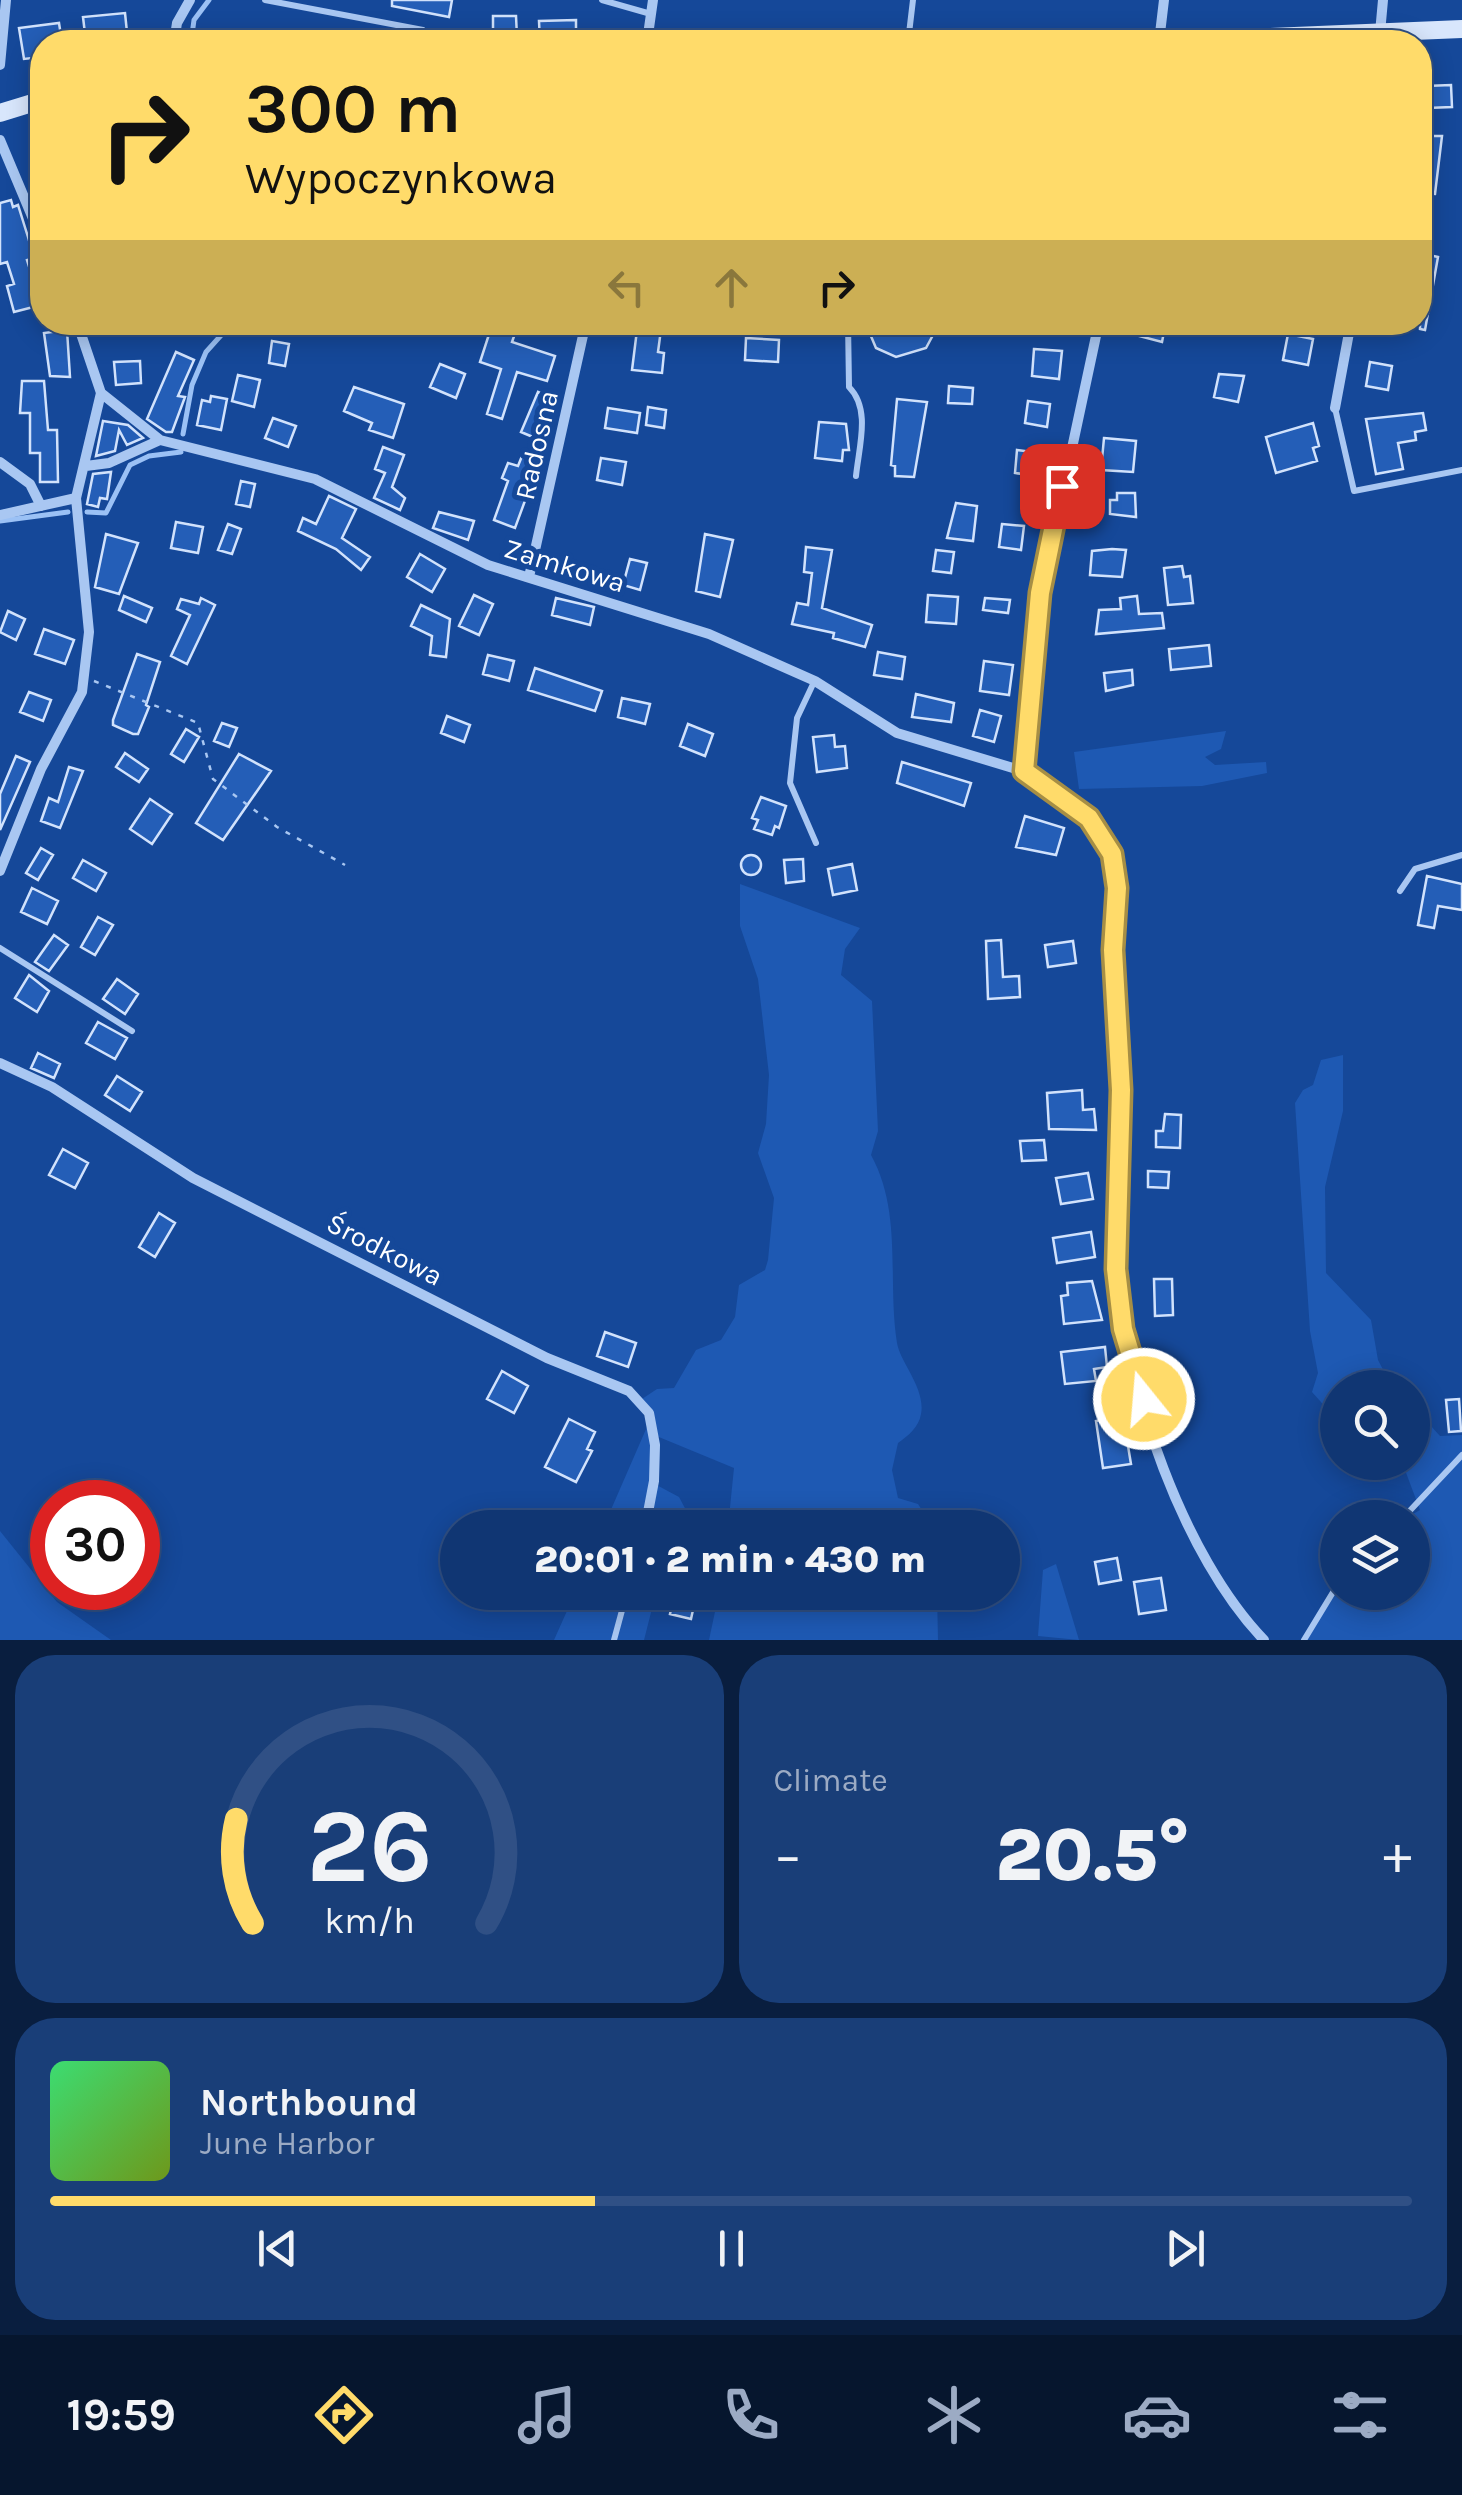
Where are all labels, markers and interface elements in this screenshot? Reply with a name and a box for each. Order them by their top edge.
text: 300 m [245,68,461,150]
icon: right [80,70,210,200]
text: Wypoczynkowa [245,152,557,204]
icon: left [599,260,654,315]
icon: ahead [704,260,759,315]
icon: right [809,260,864,315]
street label: Radosna [508,387,565,503]
pin [1020,444,1105,529]
icon: arrive [1035,459,1090,514]
street label: Zamkowa [500,531,629,600]
street label: Środkowa [321,1206,448,1293]
position arrow [1092,1347,1196,1451]
map controls [1320,1370,1430,1610]
button: search [1320,1370,1430,1480]
speed limit sign: 30 [30,1480,160,1610]
button: layers [1320,1500,1430,1610]
text: 20:01 · 2 min · 430 m [534,1537,926,1582]
text: Climate [774,1762,888,1799]
text: 26 [306,1786,432,1907]
text: 20.5° [995,1811,1190,1899]
text: − [774,1823,802,1887]
text: + [1383,1823,1412,1887]
text: km/h [324,1900,415,1942]
text: Northbound [200,2080,418,2125]
text: June Harbor [200,2125,374,2162]
icon: previous [250,2221,305,2276]
icon: pause [704,2221,759,2276]
icon: next [1158,2221,1213,2276]
icon: directions [309,2380,379,2450]
icon: music [512,2380,582,2450]
icon: phone [716,2380,786,2450]
icon: climate [919,2380,989,2450]
icon: car [1122,2380,1192,2450]
icon: filters [1325,2380,1395,2450]
text: 19:59 [67,2389,176,2441]

